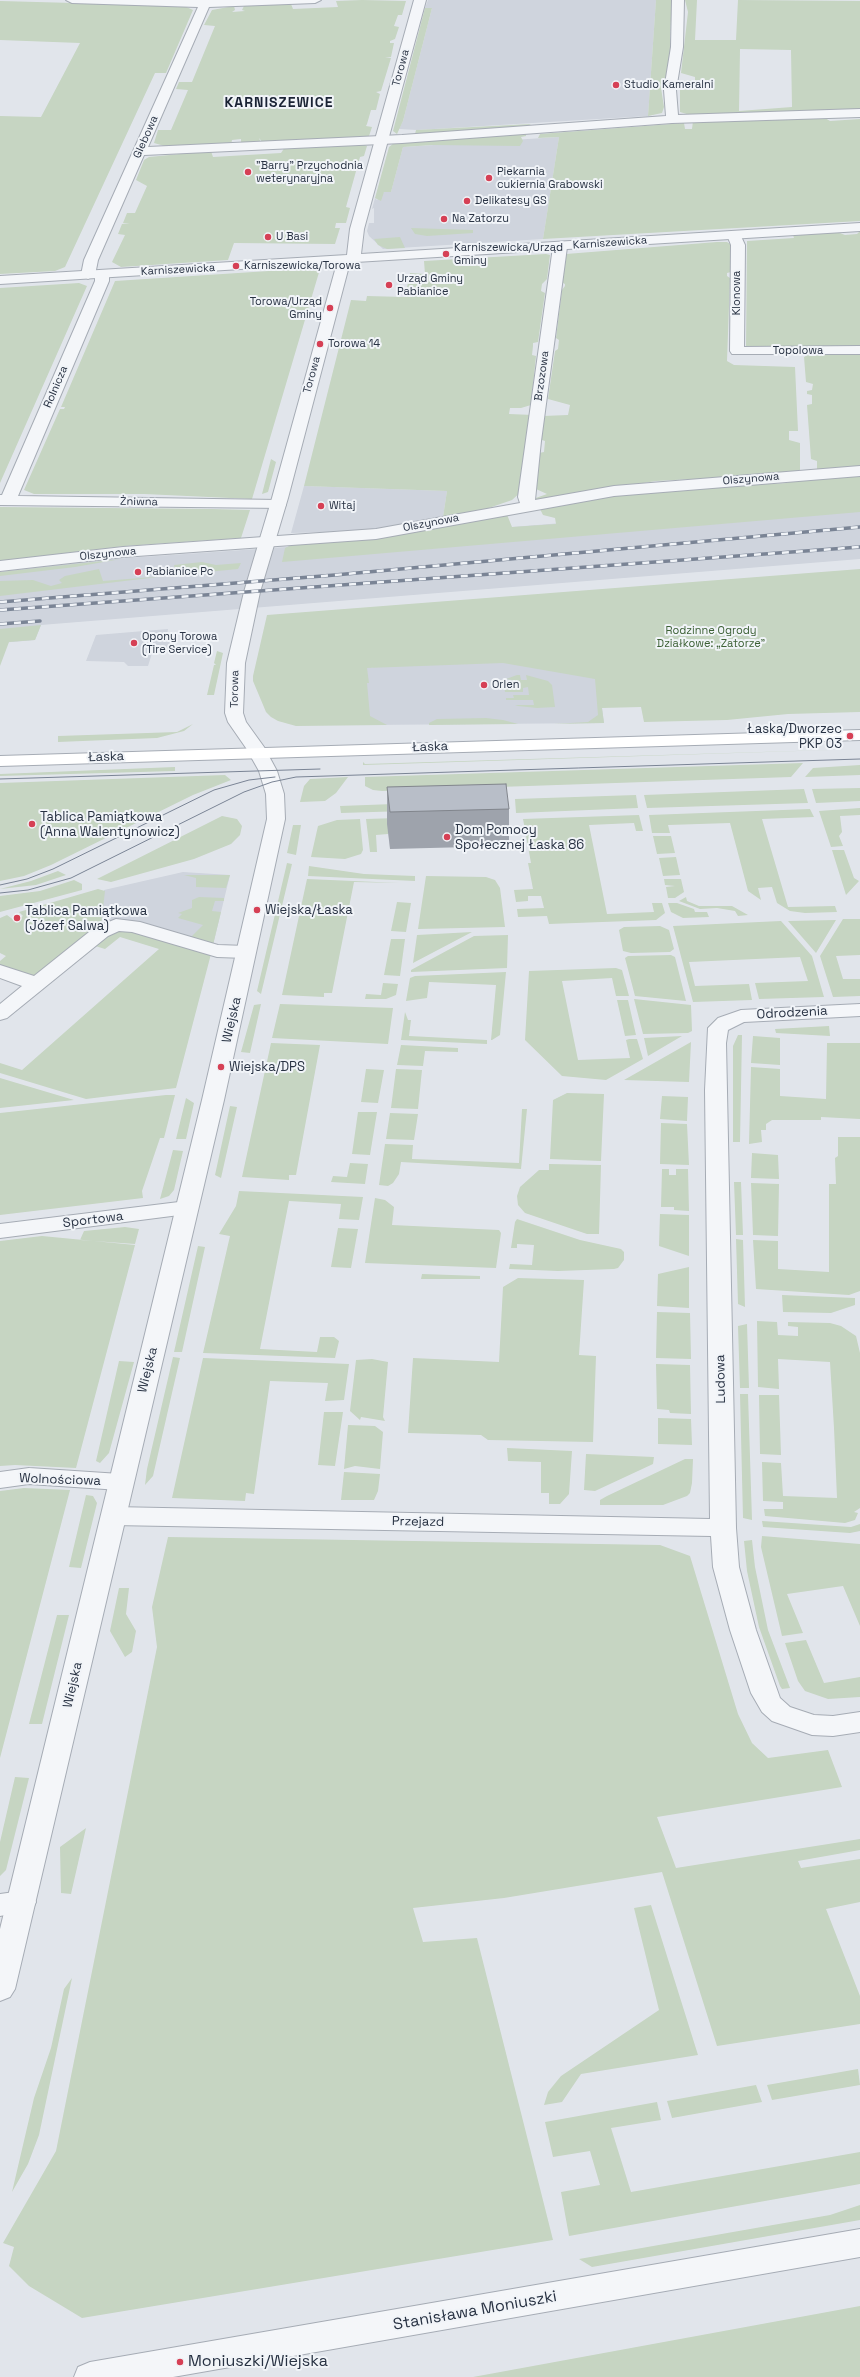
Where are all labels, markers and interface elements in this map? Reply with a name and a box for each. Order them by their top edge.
street label: Torowa [390,48,412,88]
place label: Studio Kameralni [624,78,713,92]
marker: Studio Kameralni [611,80,621,90]
district label: KARNISZEWICE [225,95,333,111]
street label: Glebowa [131,114,161,160]
place label: "Barry" Przychodnia weterynaryjna [256,159,363,185]
place label: Piekarnia cukiernia Grabowski [497,165,603,191]
marker: "Barry" Przychodnia weterynaryjna [243,167,253,177]
marker: Piekarnia cukiernia Grabowski [484,173,494,183]
place label: Delikatesy GS [475,194,547,208]
marker: Delikatesy GS [462,196,472,206]
place label: Na Zatorzu [452,212,509,226]
marker: Na Zatorzu [439,214,449,224]
place label: U Basi [276,230,308,244]
marker: U Basi [263,232,273,242]
street label: Karniszewicka [572,234,648,252]
place label: Karniszewicka/Urząd Gminy [454,241,563,267]
marker: Karniszewicka/Urząd Gminy [441,249,451,259]
place label: Karniszewicka/Torowa [244,259,361,273]
street label: Karniszewicka [140,261,216,279]
marker: Karniszewicka/Torowa [231,261,241,271]
street label: Klonowa [730,271,744,315]
place label: Urząd Gminy Pabianice [397,272,463,298]
marker: Urząd Gminy Pabianice [384,280,394,290]
place label: Torowa/Urząd Gminy [250,295,322,321]
marker: Torowa/Urząd Gminy [325,303,335,313]
place label: Torowa 14 [328,337,380,351]
marker: Torowa 14 [315,339,325,349]
street label: Topolowa [773,344,823,358]
street label: Brzozowa [532,350,552,402]
street label: Torowa [301,355,323,395]
street label: Rolnicza [41,364,71,410]
street label: Olszynowa [722,470,780,488]
street label: Żniwna [120,495,158,509]
place label: Witaj [329,499,355,513]
marker: Witaj [316,501,326,511]
street label: Olszynowa [402,511,460,535]
street label: Olszynowa [79,544,137,564]
place label: Pabianice Pc [146,565,213,579]
marker: Pabianice Pc [133,567,143,577]
park label: Rodzinne Ogrody Działkowe: „Zatorze” [657,624,765,650]
place label: Opony Torowa (Tire Service) [142,630,217,656]
marker: Opony Torowa (Tire Service) [129,638,139,648]
street label: Torowa [228,670,242,708]
place label: Orlen [492,678,519,692]
marker: Orlen [479,680,489,690]
place label: Łaska/Dworzec PKP 03 [747,721,842,752]
marker: Łaska/Dworzec PKP 03 [845,731,855,741]
street label: Łaska [412,739,448,755]
street label: Łaska [88,749,124,765]
place label: Tablica Pamiątkowa (Anna Walentynowicz) [40,809,180,840]
marker: Tablica Pamiątkowa (Anna Walentynowicz) [27,819,37,829]
place label: Dom Pomocy Społecznej Łaska 86 [455,822,584,853]
marker: Dom Pomocy Społecznej Łaska 86 [442,832,452,842]
place label: Wiejska/Łaska [265,902,353,918]
place label: Tablica Pamiątkowa (Józef Salwa) [25,903,147,934]
marker: Wiejska/Łaska [252,905,262,915]
marker: Tablica Pamiątkowa (Józef Salwa) [12,913,22,923]
street label: Wiejska [219,996,245,1044]
street label: Odrodzenia [756,1003,828,1023]
place label: Wiejska/DPS [229,1059,305,1075]
marker: Wiejska/DPS [216,1062,226,1072]
street label: Sportowa [62,1209,124,1231]
street label: Wiejska [135,1345,161,1395]
street label: Ludowa [713,1354,729,1404]
street label: Wolnościowa [19,1471,101,1489]
street label: Przejazd [392,1514,444,1530]
street label: Wiejska [60,1661,86,1709]
street label: Stanisława Moniuszki [392,2287,558,2335]
place label: Moniuszki/Wiejska [188,2352,328,2372]
marker: Moniuszki/Wiejska [175,2357,185,2367]

